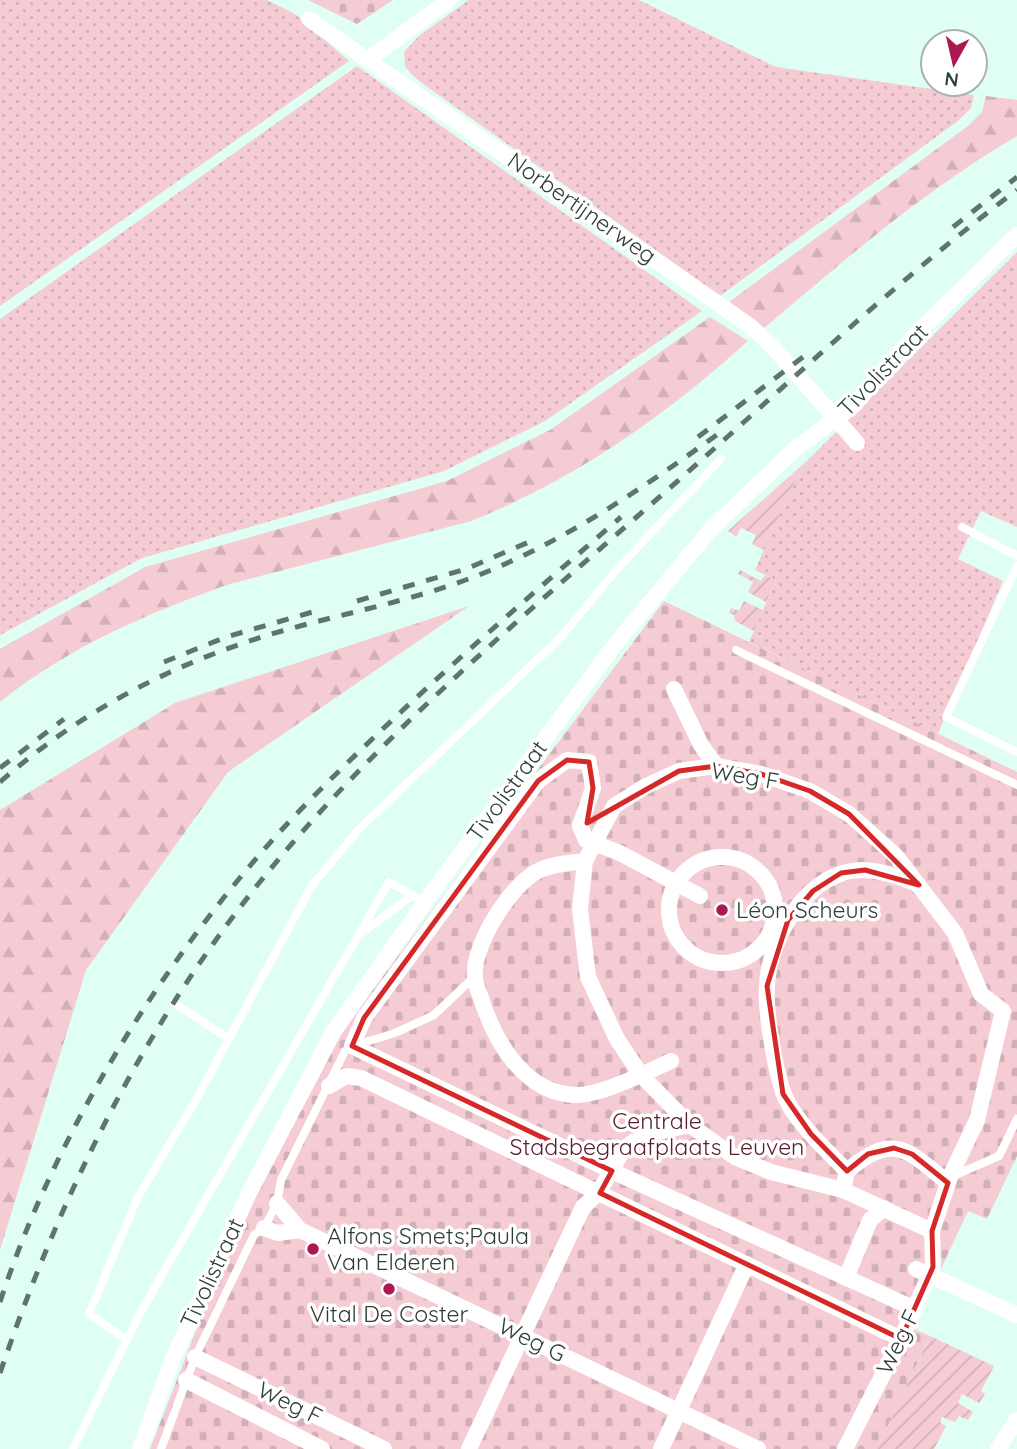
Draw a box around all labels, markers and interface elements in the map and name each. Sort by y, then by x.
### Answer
north arrow [919,28,989,98]
text: N [943,67,960,93]
street label: Norbertijnerweg [502,146,662,270]
street label: Tivolistraat [831,317,934,422]
street label: Tivolistraat [460,734,553,847]
street label: Weg F [709,755,781,796]
place label: Léon Scheurs [736,895,878,924]
marker: Léon Scheurs [714,902,730,918]
park label: Centrale Stadsbegraafplaats Leuven [510,1106,804,1161]
street label: Tivolistraat [173,1213,250,1332]
place label: Alfons Smets;Paula Van Elderen [327,1221,529,1276]
marker: Alfons Smets;Paula Van Elderen [305,1241,321,1257]
marker: Vital De Coster [381,1281,397,1297]
place label: Vital De Coster [310,1299,469,1328]
street label: Weg F [870,1305,926,1379]
street label: Weg G [494,1311,571,1368]
street label: Weg F [253,1375,327,1431]

